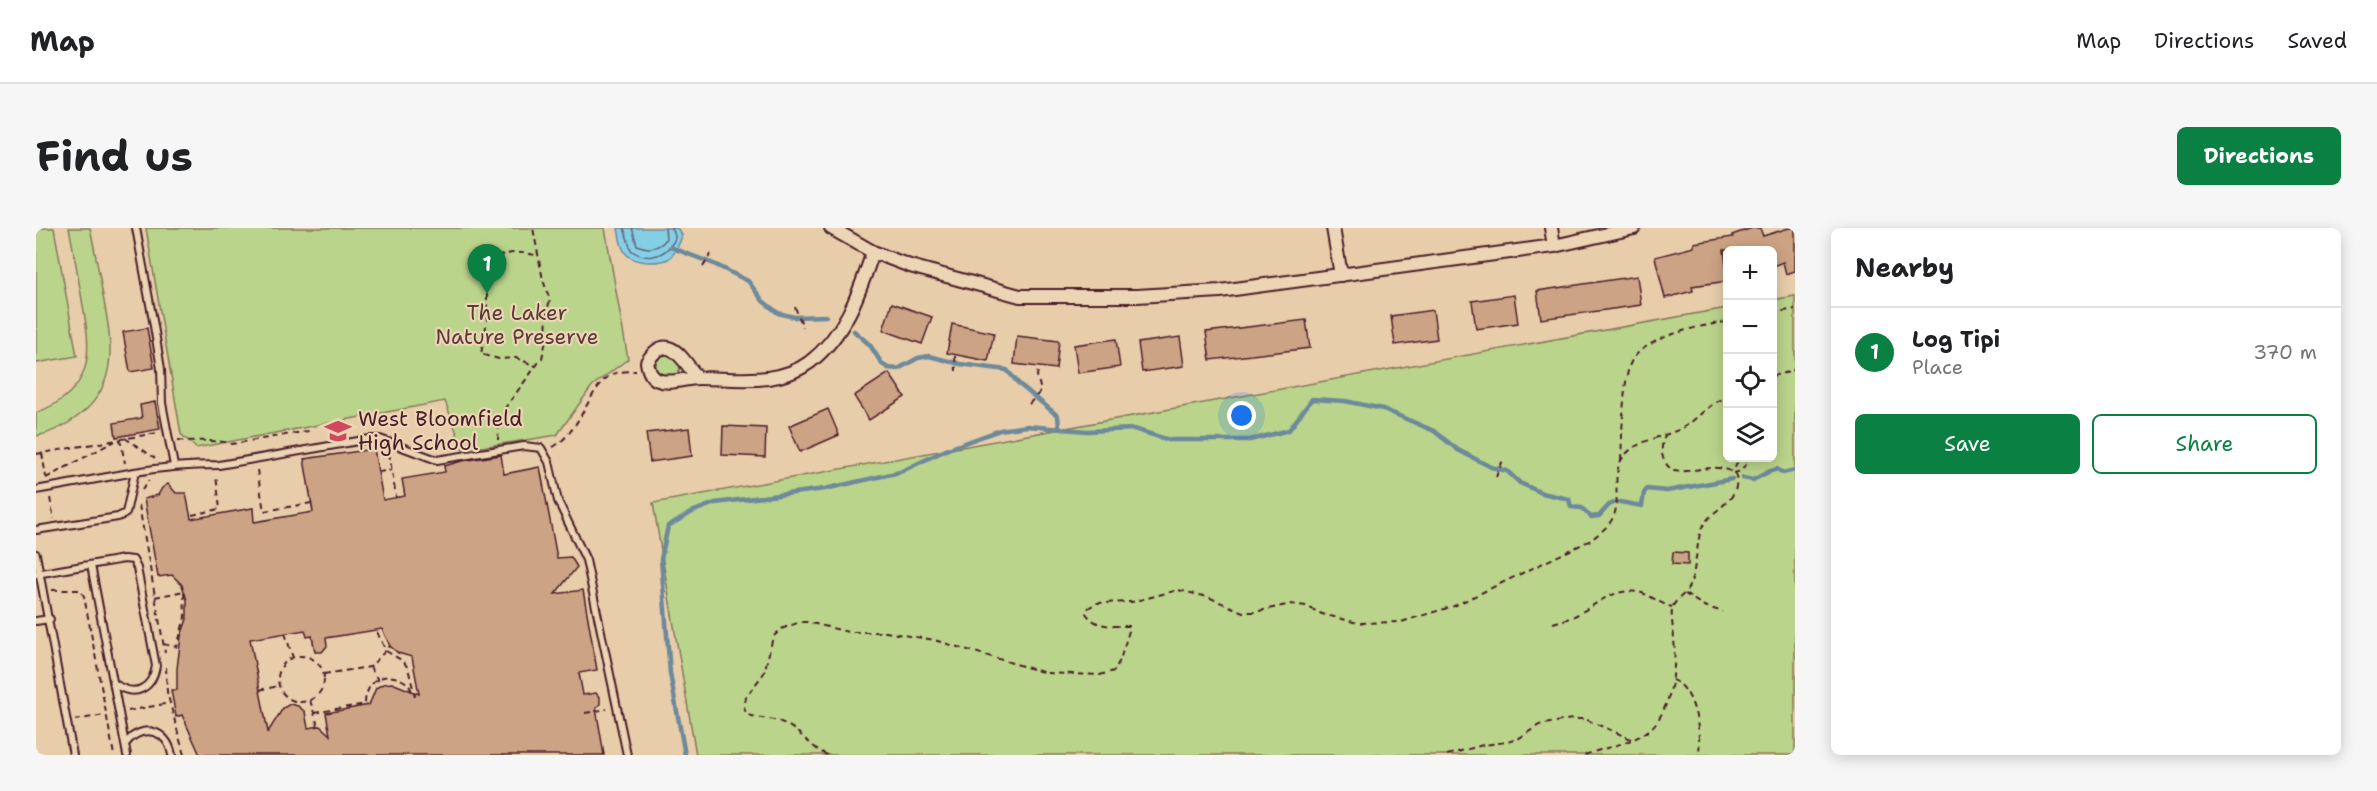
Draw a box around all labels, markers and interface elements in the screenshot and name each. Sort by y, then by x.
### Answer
text: Map [30,22,95,60]
text: Map [2076,27,2121,55]
text: Directions [2154,27,2254,55]
text: Saved [2287,27,2347,55]
button: Directions [2177,127,2341,185]
text: Find us [36,128,193,184]
pin: 1 [468,244,506,294]
map controls [1723,246,1777,462]
button: + [1723,246,1777,300]
text: Nearby [1855,250,1954,285]
park label: The Laker Nature Preserve [435,299,599,351]
button: − [1723,300,1777,354]
text: Log Tipi [1912,325,2000,354]
text: 1 [1870,339,1879,365]
text: 370 m [2253,339,2317,365]
button: locate [1723,354,1777,408]
text: Place [1912,354,1963,380]
your location [1227,401,1256,430]
place label: West Bloomfield High School [358,405,522,457]
button: layers [1723,408,1777,462]
button: Save [1855,414,2080,474]
button: Share [2092,414,2317,474]
school or university icon: West Bloomfield High School [323,416,353,446]

